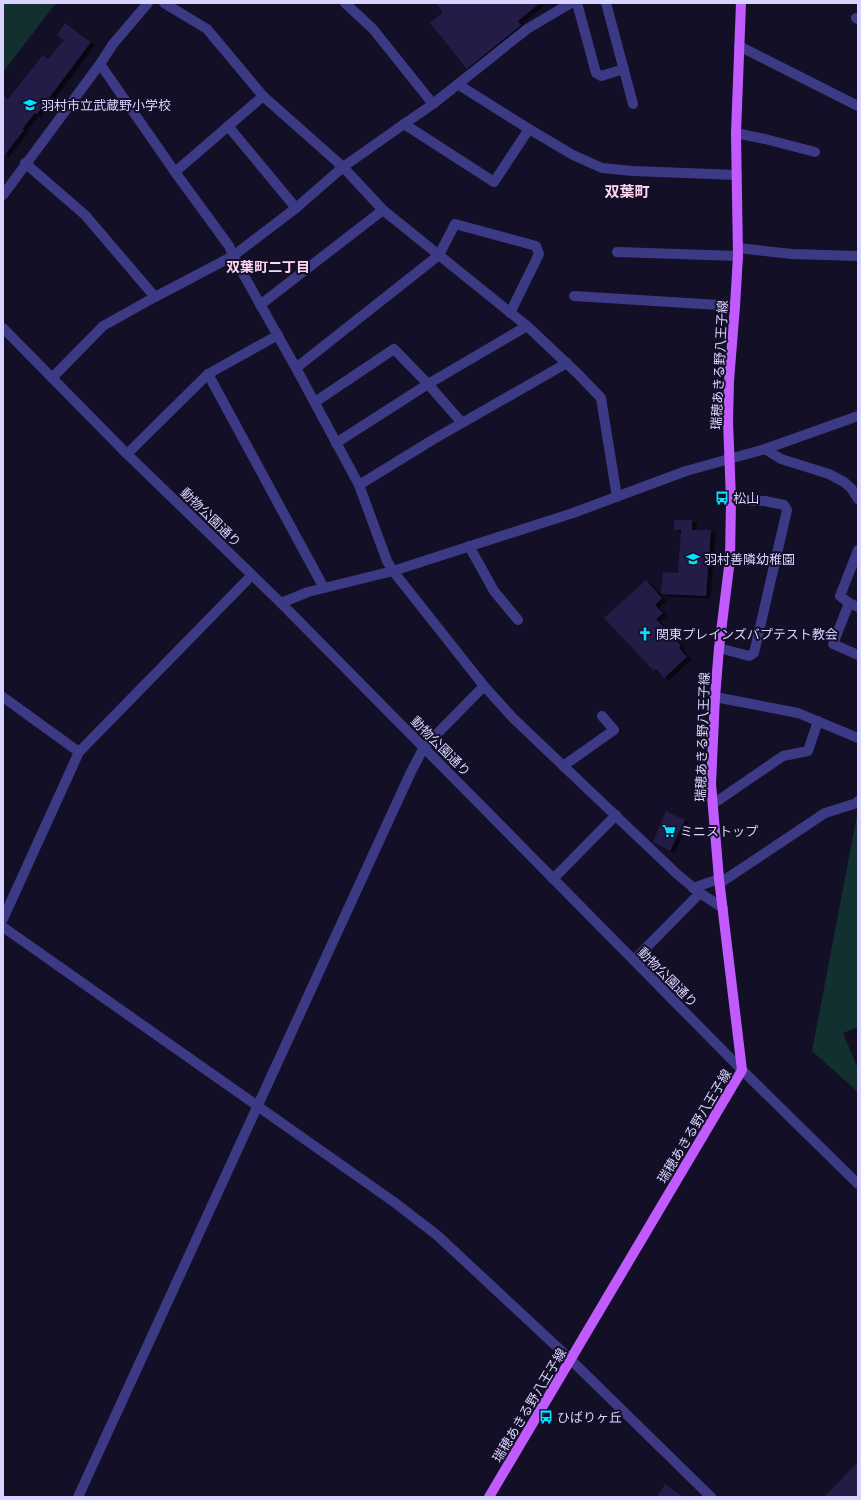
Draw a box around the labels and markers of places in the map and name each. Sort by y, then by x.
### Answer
place label: 羽村市立武蔵野小学校 [41,96,171,114]
school or university icon: 羽村市立武蔵野小学校 [22,97,38,113]
place label: 松山 [733,489,759,507]
bus stop icon: 松山 [714,490,730,506]
place label: 羽村善隣幼稚園 [704,550,795,568]
school or university icon: 羽村善隣幼稚園 [685,551,701,567]
place label: 関東プレインズバプテスト教会 [656,625,838,643]
church icon: 関東プレインズバプテスト教会 [637,626,653,642]
place label: ミニストップ [680,822,758,840]
supermarket icon: ミニストップ [661,823,677,839]
place label: ひばりヶ丘 [557,1408,622,1426]
bus stop icon: ひばりヶ丘 [538,1409,554,1425]

